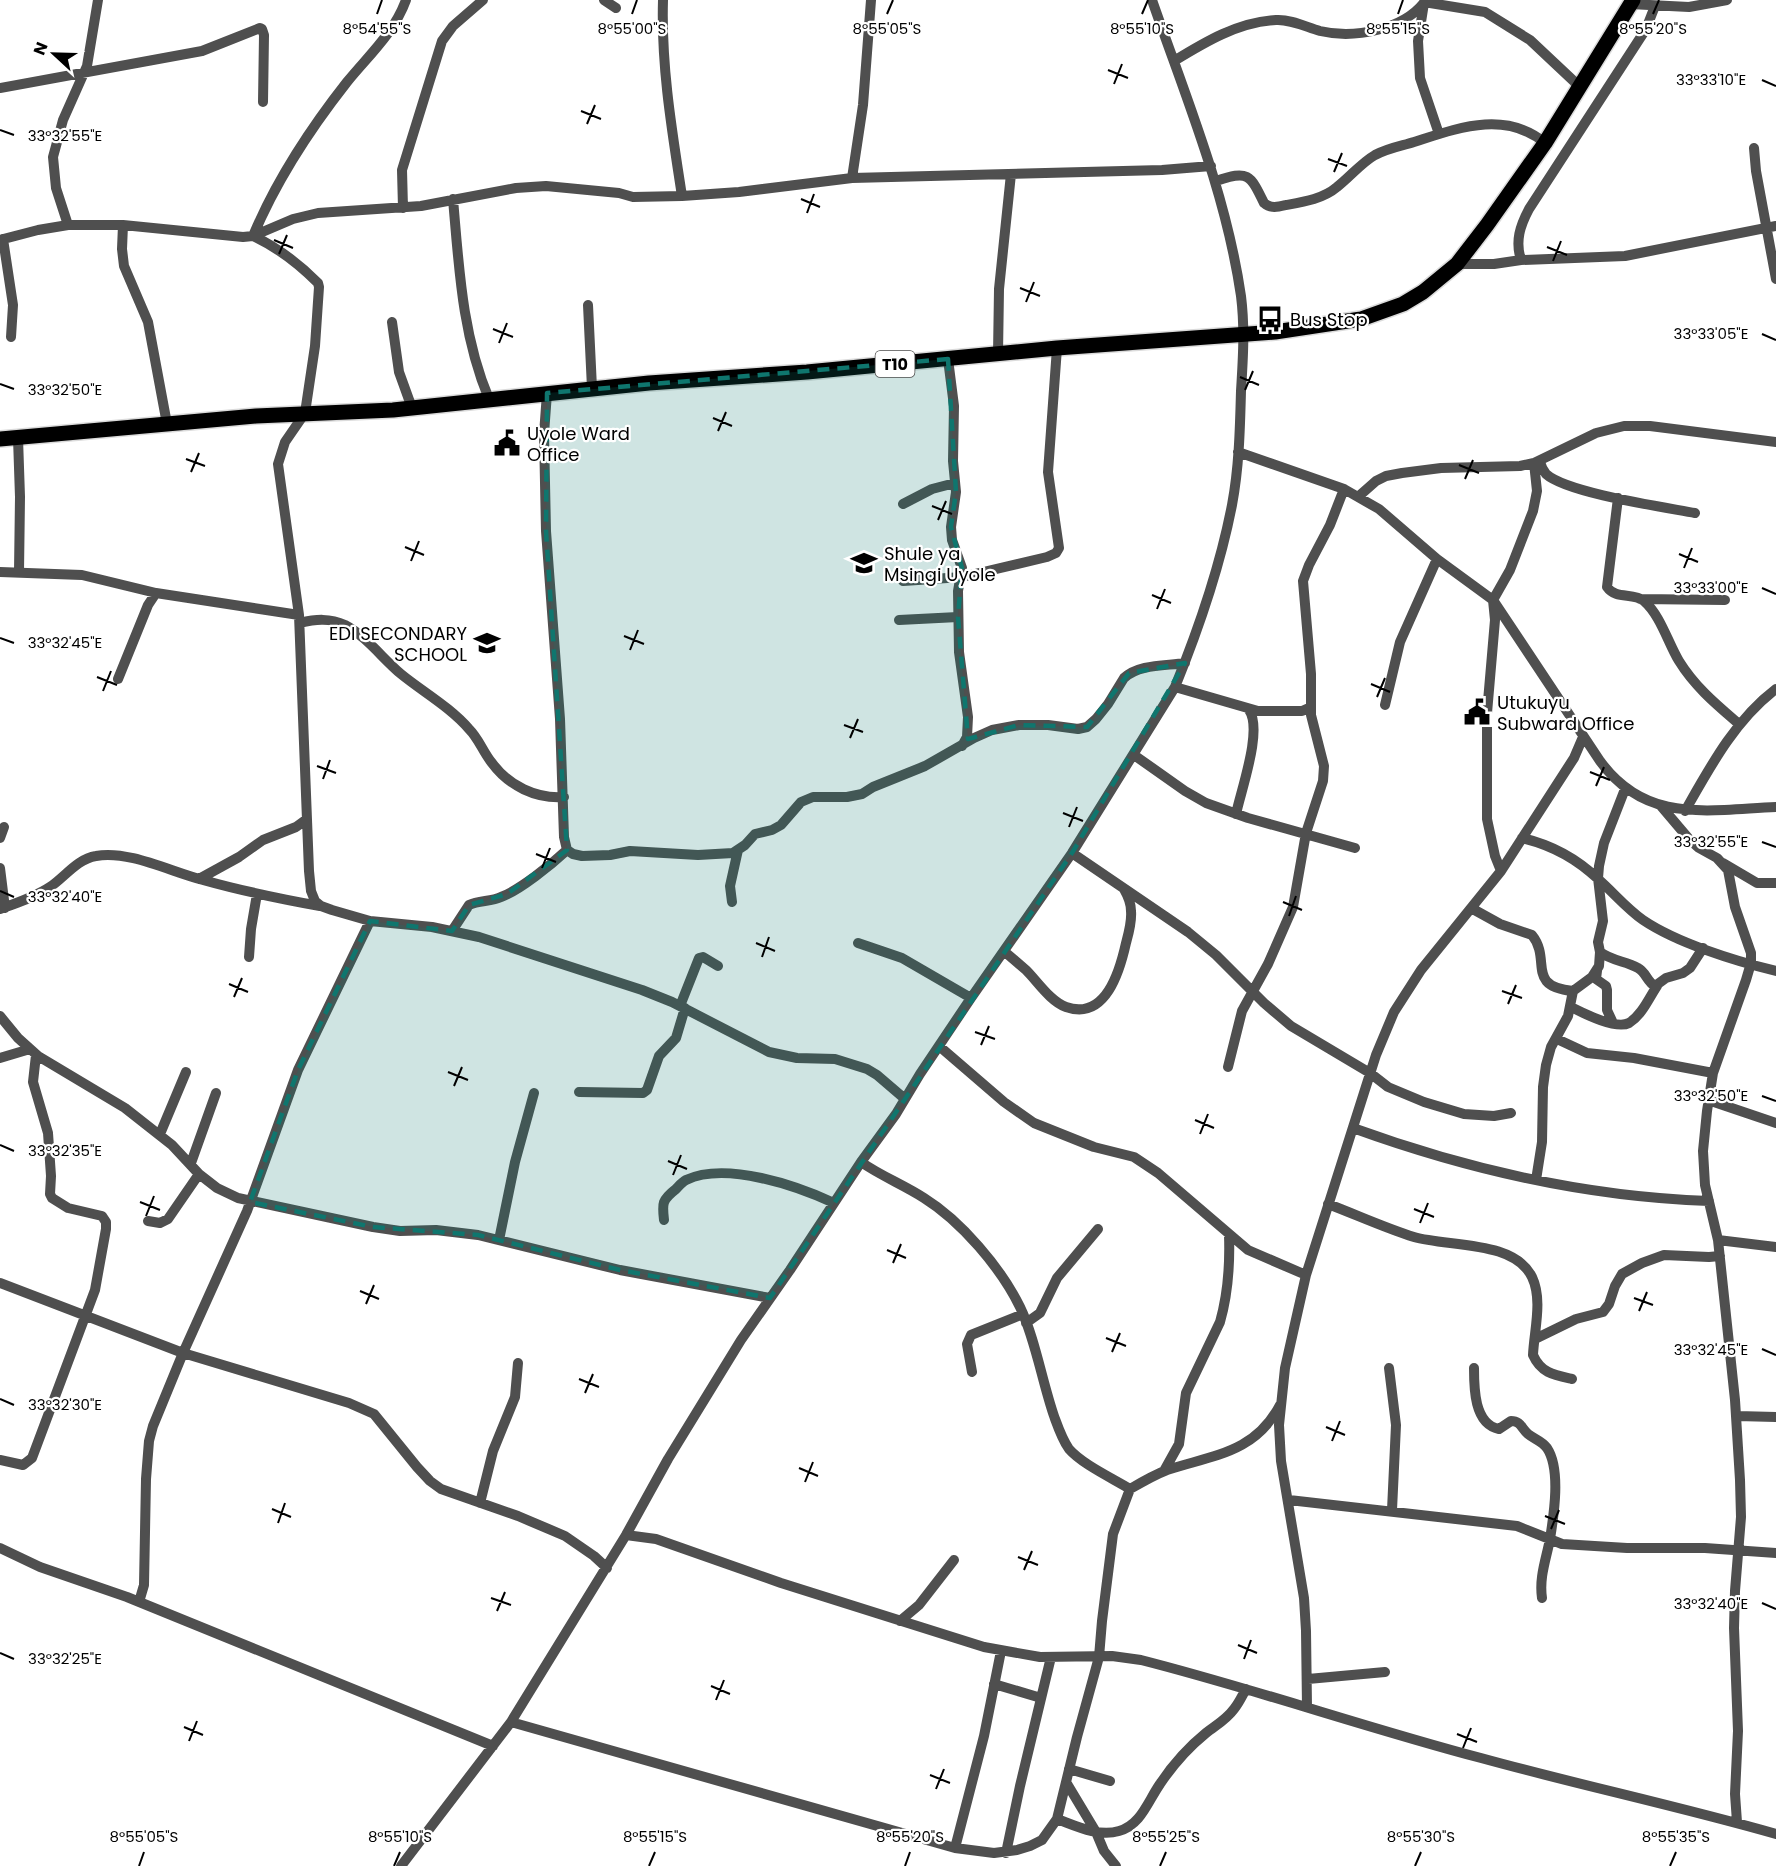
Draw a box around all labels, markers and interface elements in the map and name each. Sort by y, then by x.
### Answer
text: 8°54'55"S [343,18,411,39]
text: 8°55'00"S [598,18,666,39]
text: 8°55'05"S [853,18,921,39]
text: 8°55'10"S [1110,18,1174,39]
text: 8°55'15"S [1366,18,1430,39]
text: 8°55'20"S [1619,18,1687,39]
north arrow [24,24,84,84]
text: N [28,39,53,58]
text: 33°33'10"E [1676,69,1746,90]
text: 33°32'55"E [28,125,102,146]
bus stop icon: Bus Stop [1255,304,1285,334]
place label: Bus Stop [1290,307,1368,332]
text: 33°33'05"E [1674,323,1748,344]
road number: T10 [876,351,914,377]
text: 33°32'50"E [28,379,102,400]
place label: Uyole Ward Office [527,421,630,467]
public building icon: Uyole Ward Office [492,428,522,458]
place label: Shule ya Msingi Uyole [884,541,996,587]
school or university icon: Shule ya Msingi Uyole [849,548,879,578]
text: 33°33'00"E [1674,577,1748,598]
place label: EDI SECONDARY SCHOOL [329,621,467,667]
school or university icon: EDI SECONDARY SCHOOL [472,628,502,658]
text: 33°32'45"E [28,632,102,653]
place label: Utukuyu Subward Office [1497,690,1634,736]
public building icon: Utukuyu Subward Office [1462,697,1492,727]
text: 33°32'55"E [1674,831,1748,852]
text: 33°32'40"E [28,886,102,907]
text: 33°32'50"E [1674,1085,1748,1106]
text: 33°32'35"E [28,1140,102,1161]
text: 33°32'45"E [1674,1339,1748,1360]
text: 33°32'30"E [28,1394,102,1415]
text: 33°32'40"E [1674,1593,1748,1614]
text: 33°32'25"E [28,1648,102,1669]
text: 8°55'05"S [110,1826,178,1847]
text: 8°55'10"S [368,1826,432,1847]
text: 8°55'15"S [623,1826,687,1847]
text: 8°55'20"S [876,1826,944,1847]
text: 8°55'25"S [1132,1826,1200,1847]
text: 8°55'30"S [1387,1826,1455,1847]
text: 8°55'35"S [1642,1826,1710,1847]

